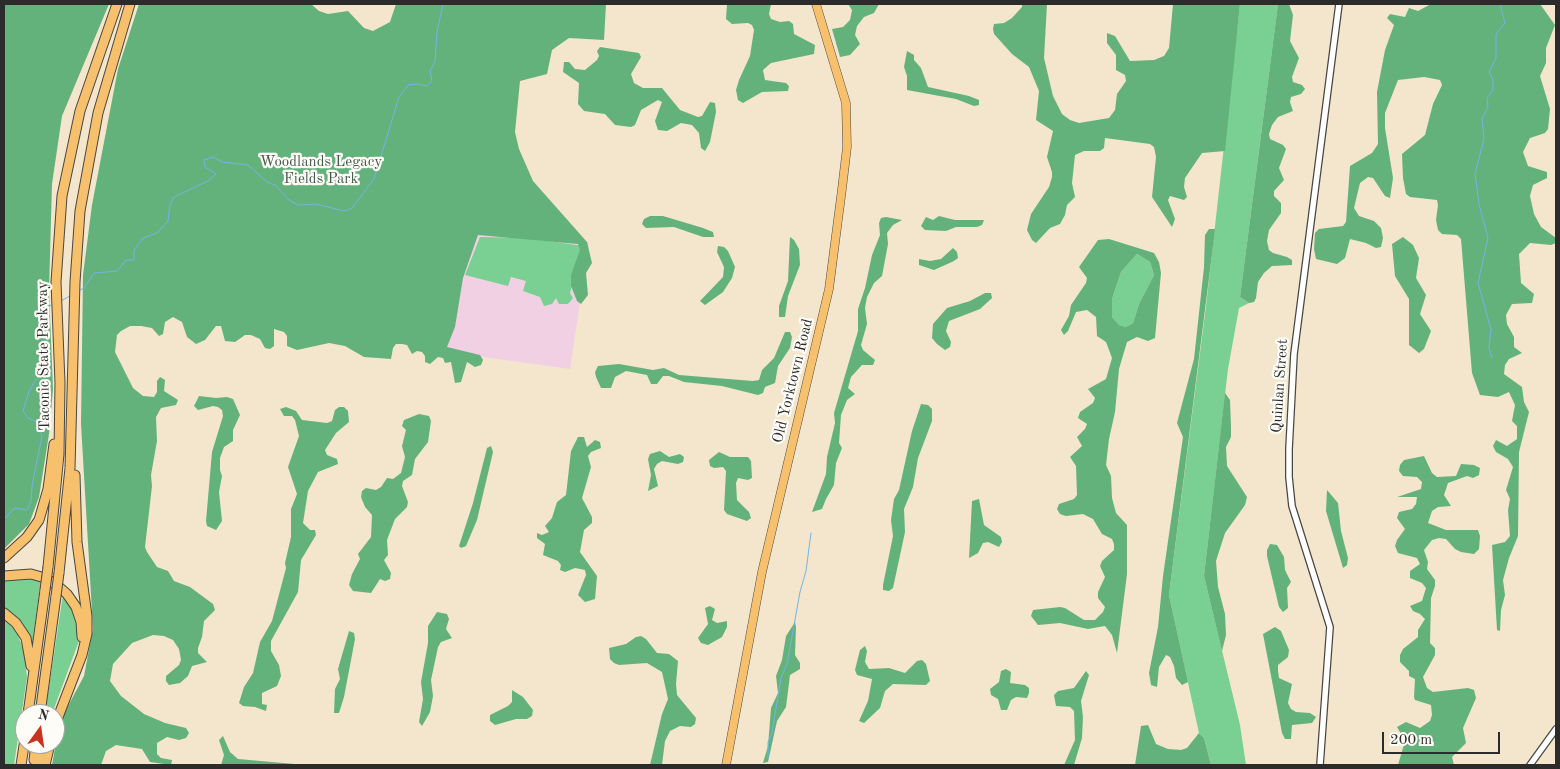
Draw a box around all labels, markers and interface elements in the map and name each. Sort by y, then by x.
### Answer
park label: Woodlands Legacy Fields Park [260,153,382,188]
street label: Taconic State Parkway [34,281,54,431]
street label: Old Yorktown Road [769,317,817,445]
street label: Quinlan Street [1268,338,1292,434]
north arrow [15,704,65,754]
text: N [36,707,50,724]
scale bar [1385,722,1502,754]
text: 200 m [1390,733,1432,748]

